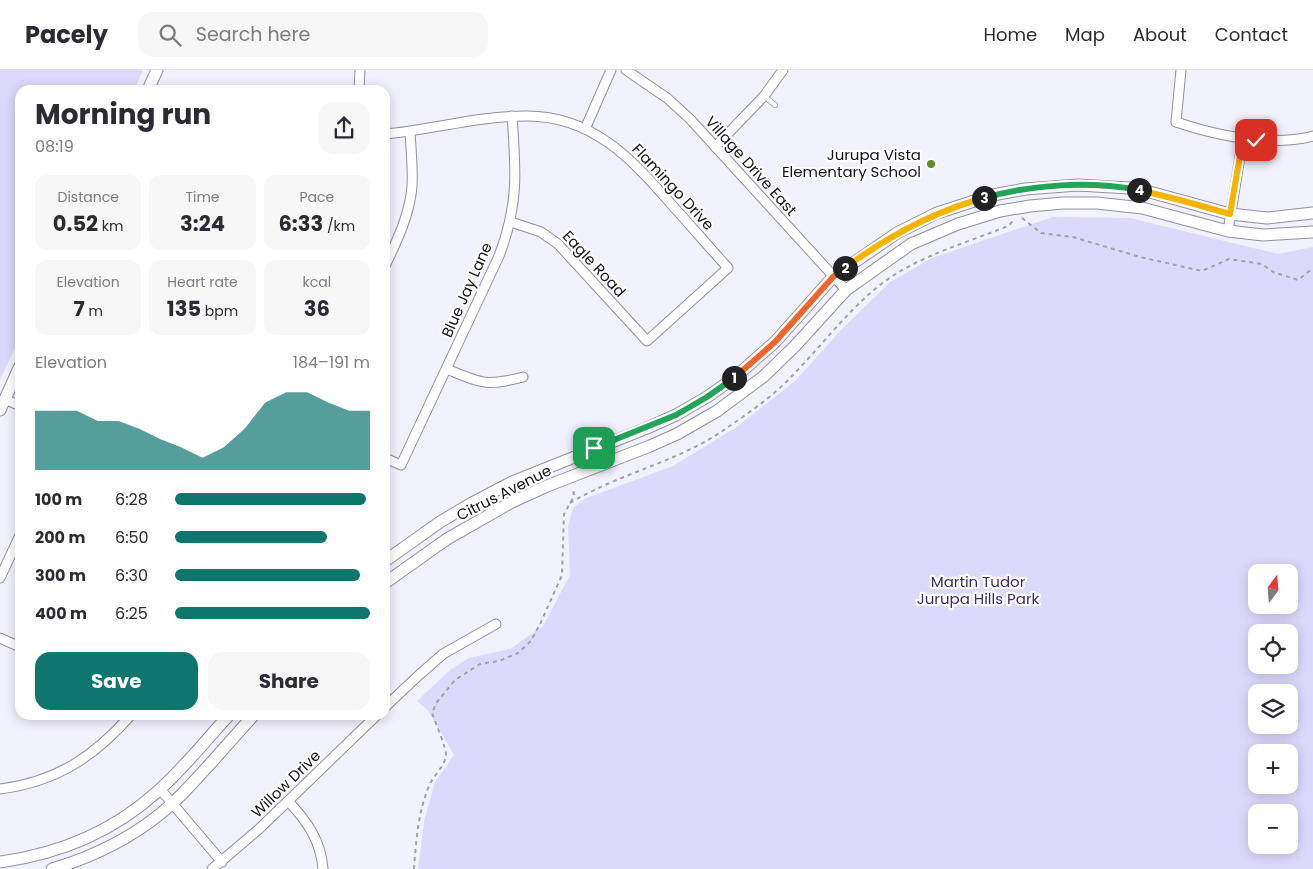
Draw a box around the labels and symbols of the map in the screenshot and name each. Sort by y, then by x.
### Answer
street label: Village Drive East [701,111,802,220]
pin [1235,119,1277,161]
street label: Flamingo Drive [628,139,719,235]
place label: Jurupa Vista Elementary School [782,144,921,182]
marker: Jurupa Vista Elementary School [925,158,937,170]
pin: 4 [1126,178,1152,202]
pin: 3 [972,186,996,210]
street label: Eagle Road [558,226,631,302]
street label: Blue Jay Lane [436,239,497,341]
pin: 2 [832,256,858,280]
pin: 1 [722,366,746,390]
pin [573,427,615,469]
street label: Citrus Avenue [453,460,555,526]
north arrow [1248,564,1298,614]
park label: Martin Tudor Jurupa Hills Park [917,571,1040,609]
street label: Willow Drive [246,745,325,822]

